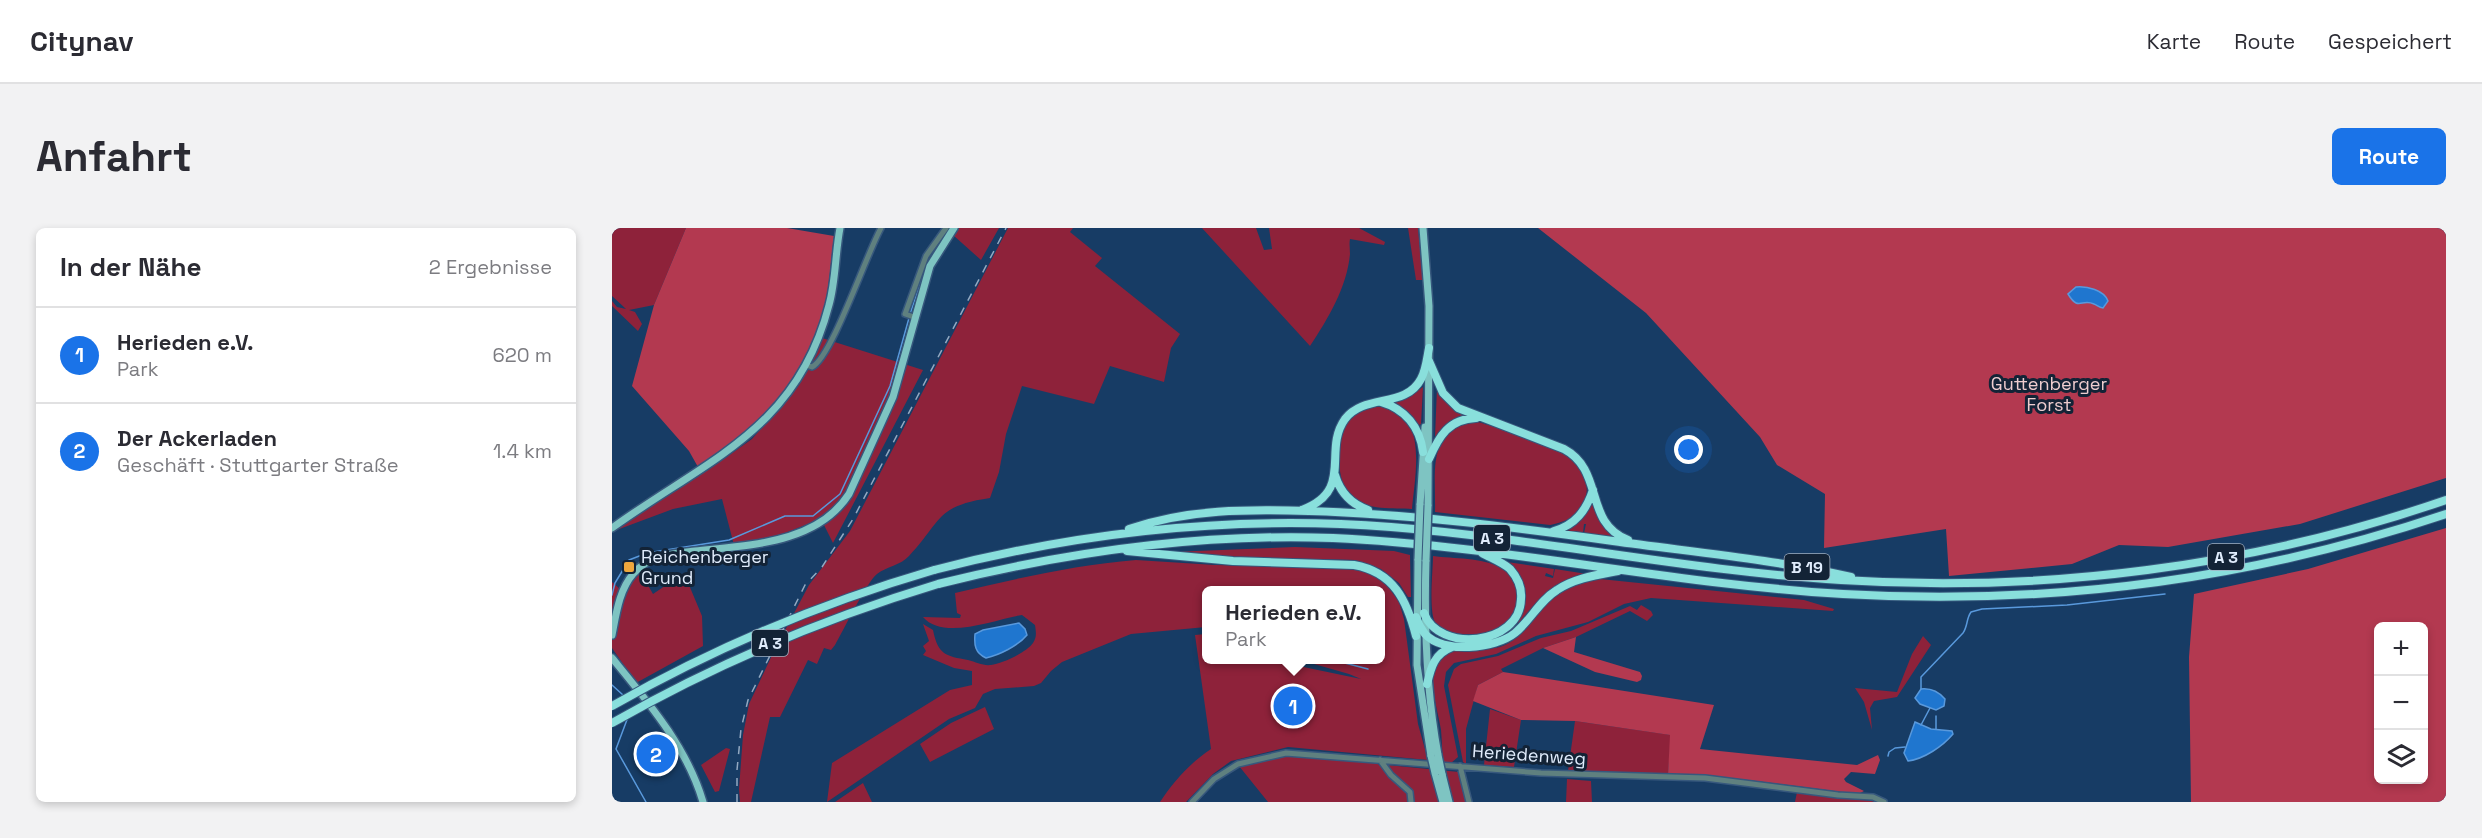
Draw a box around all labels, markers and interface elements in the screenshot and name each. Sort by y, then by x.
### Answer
text: Citynav [30,23,134,59]
text: Karte [2147,28,2201,55]
text: Route [2234,28,2295,55]
text: Gespeichert [2328,28,2452,55]
button: Route [2332,128,2446,185]
text: Anfahrt [36,130,192,183]
text: In der Nähe [60,250,201,284]
text: 2 Ergebnisse [429,254,552,280]
text: Herieden e.V. [117,328,254,356]
text: 1 [75,342,84,368]
text: 620 m [493,342,552,368]
text: Park [117,356,159,382]
park label: Guttenberger Forst [1991,372,2107,416]
text: Der Ackerladen [117,424,277,452]
your location [1674,435,1703,464]
text: 2 [74,438,85,464]
text: 1.4 km [493,438,552,464]
text: Geschäft · Stuttgarter Straße [117,452,399,478]
road number: A 3 [1474,525,1510,551]
road number: A 3 [2208,544,2244,570]
place label: Reichenberger Grund [641,545,769,589]
road number: B 19 [1784,554,1830,580]
marker: Reichenberger Grund [622,560,636,574]
popup [1202,586,1385,664]
text: Herieden e.V. [1225,598,1362,626]
map controls [2374,622,2428,784]
button: + [2374,622,2428,676]
text: Park [1225,626,1267,652]
road number: A 3 [752,630,788,656]
button: − [2374,676,2428,730]
pin: 1 [1274,684,1312,728]
button: layers [2374,730,2428,784]
pin: 2 [636,732,675,776]
street label: Heriedenweg [1471,739,1587,770]

